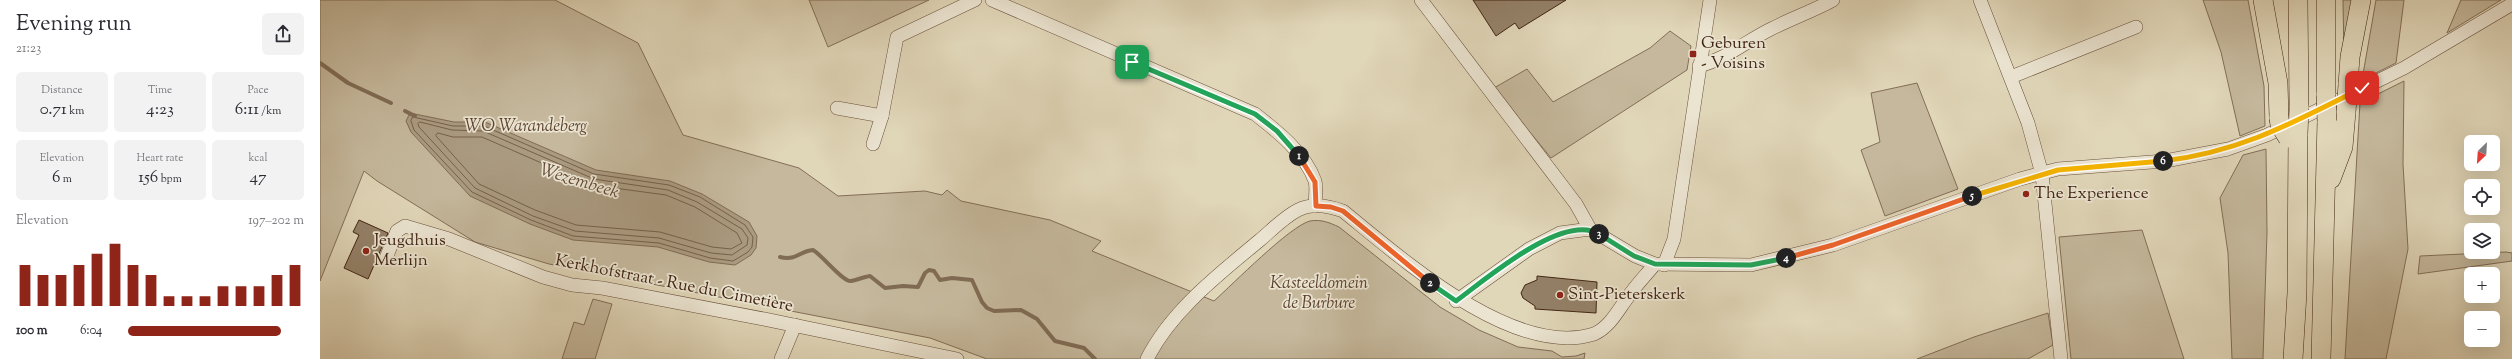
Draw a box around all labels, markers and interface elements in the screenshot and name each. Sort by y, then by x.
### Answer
text: Evening run [16,9,132,41]
button: share [262,13,304,55]
place label: Geburen - Voisins [1701,32,1766,76]
text: 21:23 [16,40,41,58]
pin [1115,45,1149,79]
marker: Geburen - Voisins [1688,49,1698,59]
icon: arrive [1121,51,1143,73]
pin [2345,71,2379,105]
icon: check [2351,77,2373,99]
text: Distance [41,82,83,98]
text: Time [148,82,172,98]
text: Pace [247,82,269,98]
text: 0.71 [40,98,67,122]
text: 4:23 [146,98,174,122]
text: 6:11 [235,98,259,122]
text: km [67,103,84,119]
text: /km [259,103,281,119]
park label: WO Warandeberg [465,115,588,139]
north arrow [2464,135,2500,171]
map controls [2464,135,2500,347]
pin: 1 [1289,146,1309,166]
text: 1 [1297,148,1301,164]
text: Elevation [40,150,84,166]
text: Heart rate [137,150,183,166]
text: kcal [249,150,267,166]
pin: 6 [2153,151,2173,171]
text: 6 [2160,153,2166,169]
water label: Wezembeek [536,158,622,206]
text: 6 [52,166,61,190]
text: 156 [138,166,158,190]
text: 47 [249,166,267,190]
text: m [61,171,72,187]
text: bpm [158,171,182,187]
button: locate [2464,179,2500,215]
place label: The Experience [2034,182,2149,206]
pin: 5 [1962,186,1982,206]
text: 5 [1970,188,1974,204]
marker: The Experience [2021,189,2031,199]
text: Elevation [16,212,69,230]
text: 197–202 m [248,212,304,230]
button: layers [2464,223,2500,259]
pin: 3 [1589,224,1609,244]
text: 3 [1597,226,1601,242]
place label: Jeugdhuis Merlijn [373,229,446,273]
marker: Jeugdhuis Merlijn [361,246,371,256]
pin: 4 [1776,248,1796,268]
street label: Kerkhofstraat - Rue du Cimetière [553,249,795,319]
text: 4 [1783,250,1789,266]
button: + [2464,267,2500,303]
park label: Kasteeldomein de Burbure [1270,272,1368,316]
pin: 2 [1420,273,1440,293]
text: 2 [1427,275,1433,291]
place label: Sint-Pieterskerk [1568,283,1686,307]
marker: Sint-Pieterskerk [1555,290,1565,300]
button: − [2464,311,2500,347]
text: 100 m [16,322,48,340]
text: 6:04 [80,322,102,340]

